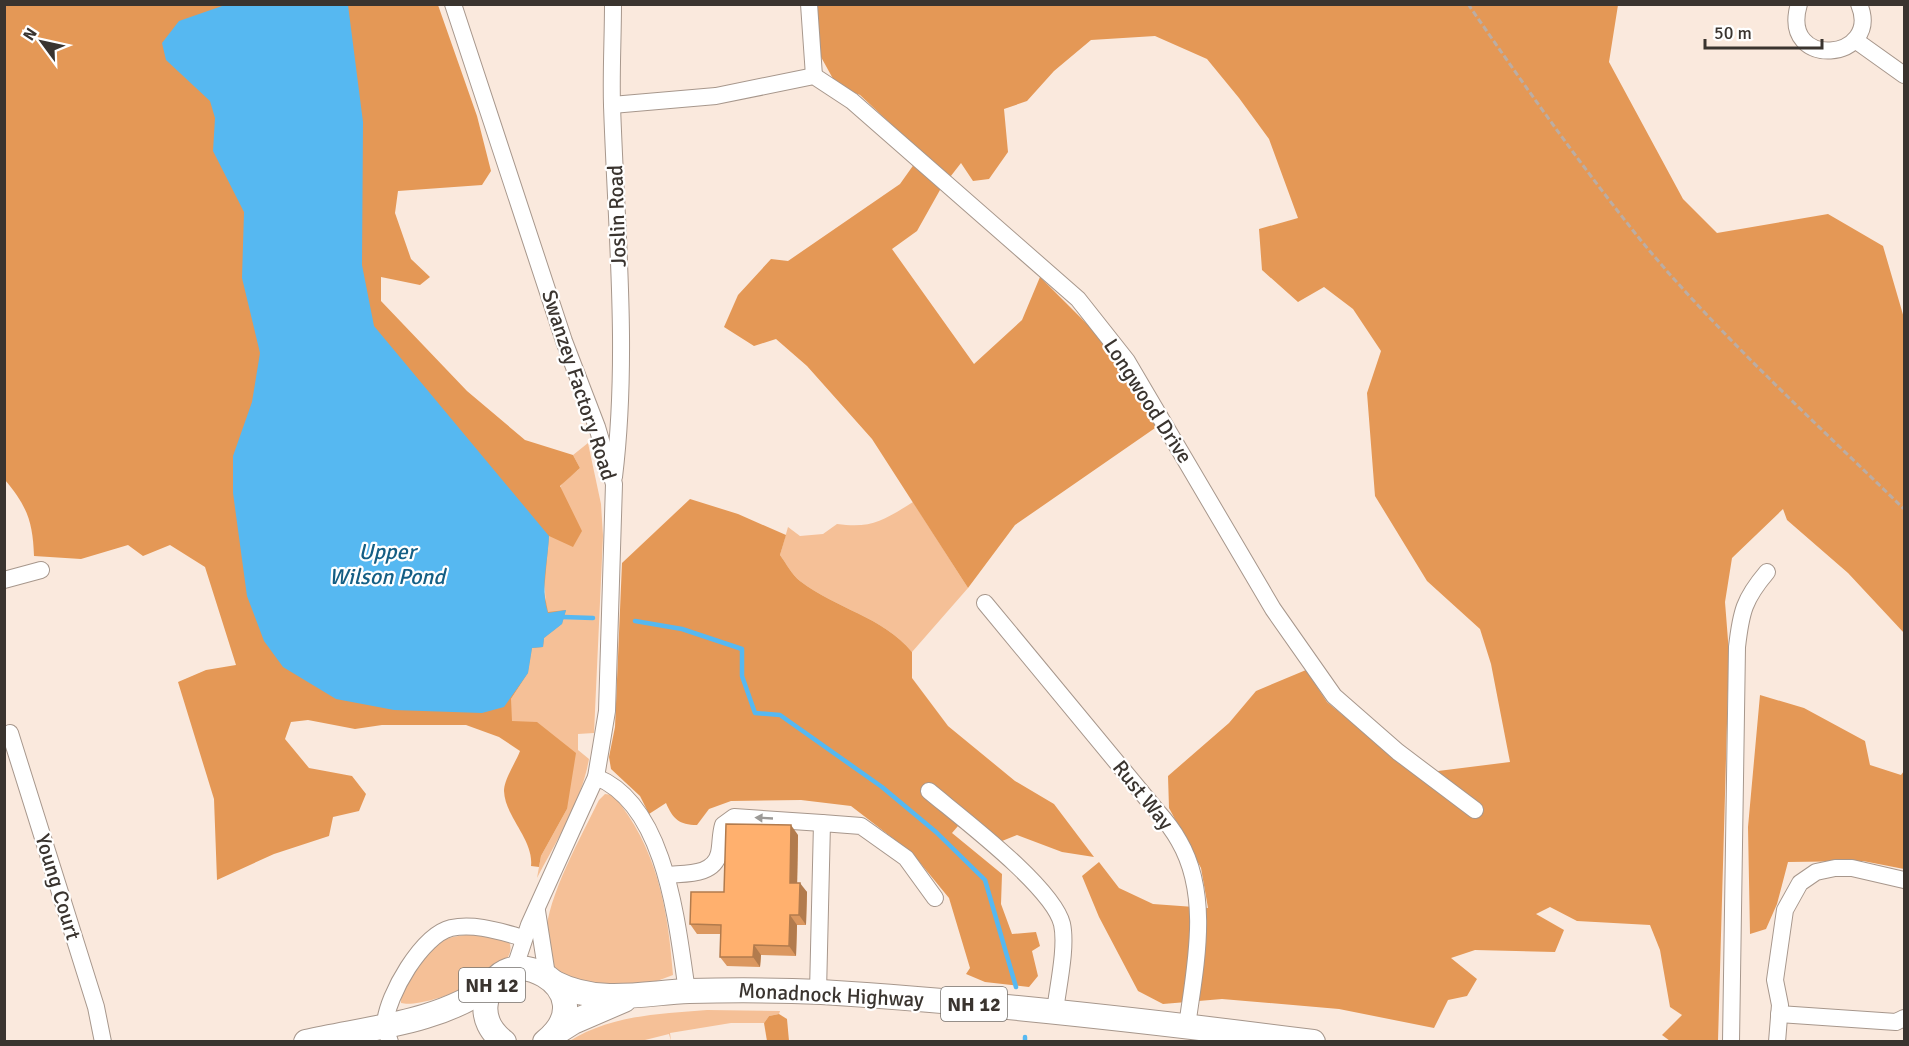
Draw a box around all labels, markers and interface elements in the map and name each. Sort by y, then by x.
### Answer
north arrow [12,12,72,72]
scale bar [1705,12,1822,50]
text: 50 m [1714,22,1752,44]
text: N [19,24,42,44]
street label: Joslin Road [602,164,632,268]
street label: Swanzey Factory Road [536,287,622,483]
street label: Longwood Drive [1098,334,1198,468]
water label: Upper Wilson Pond [329,538,447,590]
street label: Rust Way [1107,755,1179,835]
one-way arrow [755,814,774,823]
street label: Young Court [30,831,86,943]
road number: NH 12 [459,968,525,1002]
street label: Monadnock Highway [738,977,925,1013]
road number: NH 12 [941,987,1007,1021]

